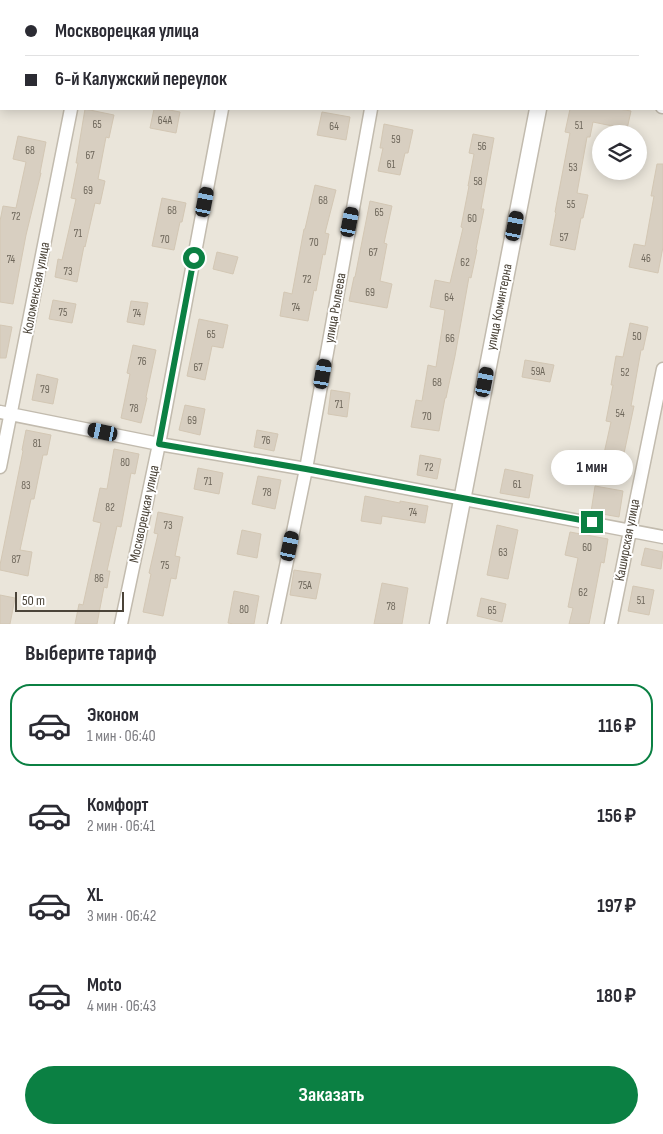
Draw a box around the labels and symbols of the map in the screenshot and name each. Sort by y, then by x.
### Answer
house number: 64А [158,114,172,127]
house number: 65 [92,118,102,131]
house number: 51 [575,119,583,132]
house number: 64 [329,120,339,133]
house number: 59 [391,133,401,146]
house number: 56 [477,140,487,153]
house number: 68 [25,144,35,157]
house number: 67 [85,149,95,162]
house number: 61 [387,158,395,171]
house number: 53 [568,161,578,174]
house number: 58 [473,175,483,188]
house number: 69 [83,184,93,197]
car [194,186,215,218]
house number: 68 [318,194,328,207]
house number: 55 [567,198,575,211]
house number: 68 [167,204,177,217]
car [339,206,360,238]
house number: 65 [374,206,384,219]
house number: 72 [12,210,21,223]
car [504,210,525,242]
house number: 60 [467,212,477,225]
house number: 71 [74,227,82,240]
house number: 57 [560,231,569,244]
house number: 70 [160,233,170,246]
house number: 70 [309,236,319,249]
street label: Коломенская улица [19,241,53,335]
house number: 67 [368,246,378,259]
route start [183,247,205,269]
house number: 46 [641,252,651,265]
house number: 74 [7,253,16,266]
house number: 62 [460,256,470,269]
street label: улица Коминтерна [482,262,516,352]
house number: 73 [63,265,73,278]
street label: улица Рылеева [320,271,350,345]
house number: 72 [303,273,312,286]
house number: 69 [365,286,375,299]
house number: 64 [444,291,454,304]
house number: 74 [292,301,301,314]
house number: 75 [59,306,67,319]
house number: 74 [133,307,142,320]
house number: 65 [206,328,216,341]
house number: 50 [632,330,642,343]
house number: 66 [445,332,455,345]
house number: 76 [137,355,147,368]
car [313,358,332,390]
house number: 67 [193,361,203,374]
house number: 59А [531,365,545,378]
car [474,366,495,398]
house number: 52 [621,366,630,379]
house number: 68 [432,376,442,389]
house number: 79 [40,383,50,396]
house number: 71 [335,398,343,411]
house number: 78 [129,402,139,415]
house number: 54 [615,407,625,420]
house number: 70 [422,410,432,423]
house number: 69 [187,414,197,427]
car [86,422,119,442]
house number: 76 [261,434,271,447]
house number: 81 [33,437,41,450]
callout: 1 мин [551,450,633,484]
house number: 80 [120,456,130,469]
house number: 72 [425,461,434,474]
street label: Москворецкая улица [125,464,163,564]
house number: 71 [204,475,212,488]
house number: 61 [513,478,521,491]
house number: 83 [21,479,31,492]
house number: 78 [262,486,272,499]
street label: Каширская улица [611,497,643,583]
house number: 82 [105,501,115,514]
house number: 74 [409,506,418,519]
route end [581,511,603,533]
house number: 73 [163,519,173,532]
car [279,530,300,562]
house number: 60 [582,541,592,554]
house number: 63 [498,546,508,559]
house number: 87 [11,553,21,566]
house number: 75 [161,559,169,572]
house number: 86 [94,572,104,585]
house number: 75А [298,579,312,592]
house number: 62 [578,586,588,599]
scale bar [15,589,124,612]
house number: 51 [637,594,645,607]
house number: 78 [386,600,396,613]
house number: 80 [239,603,249,616]
house number: 65 [487,604,497,617]

